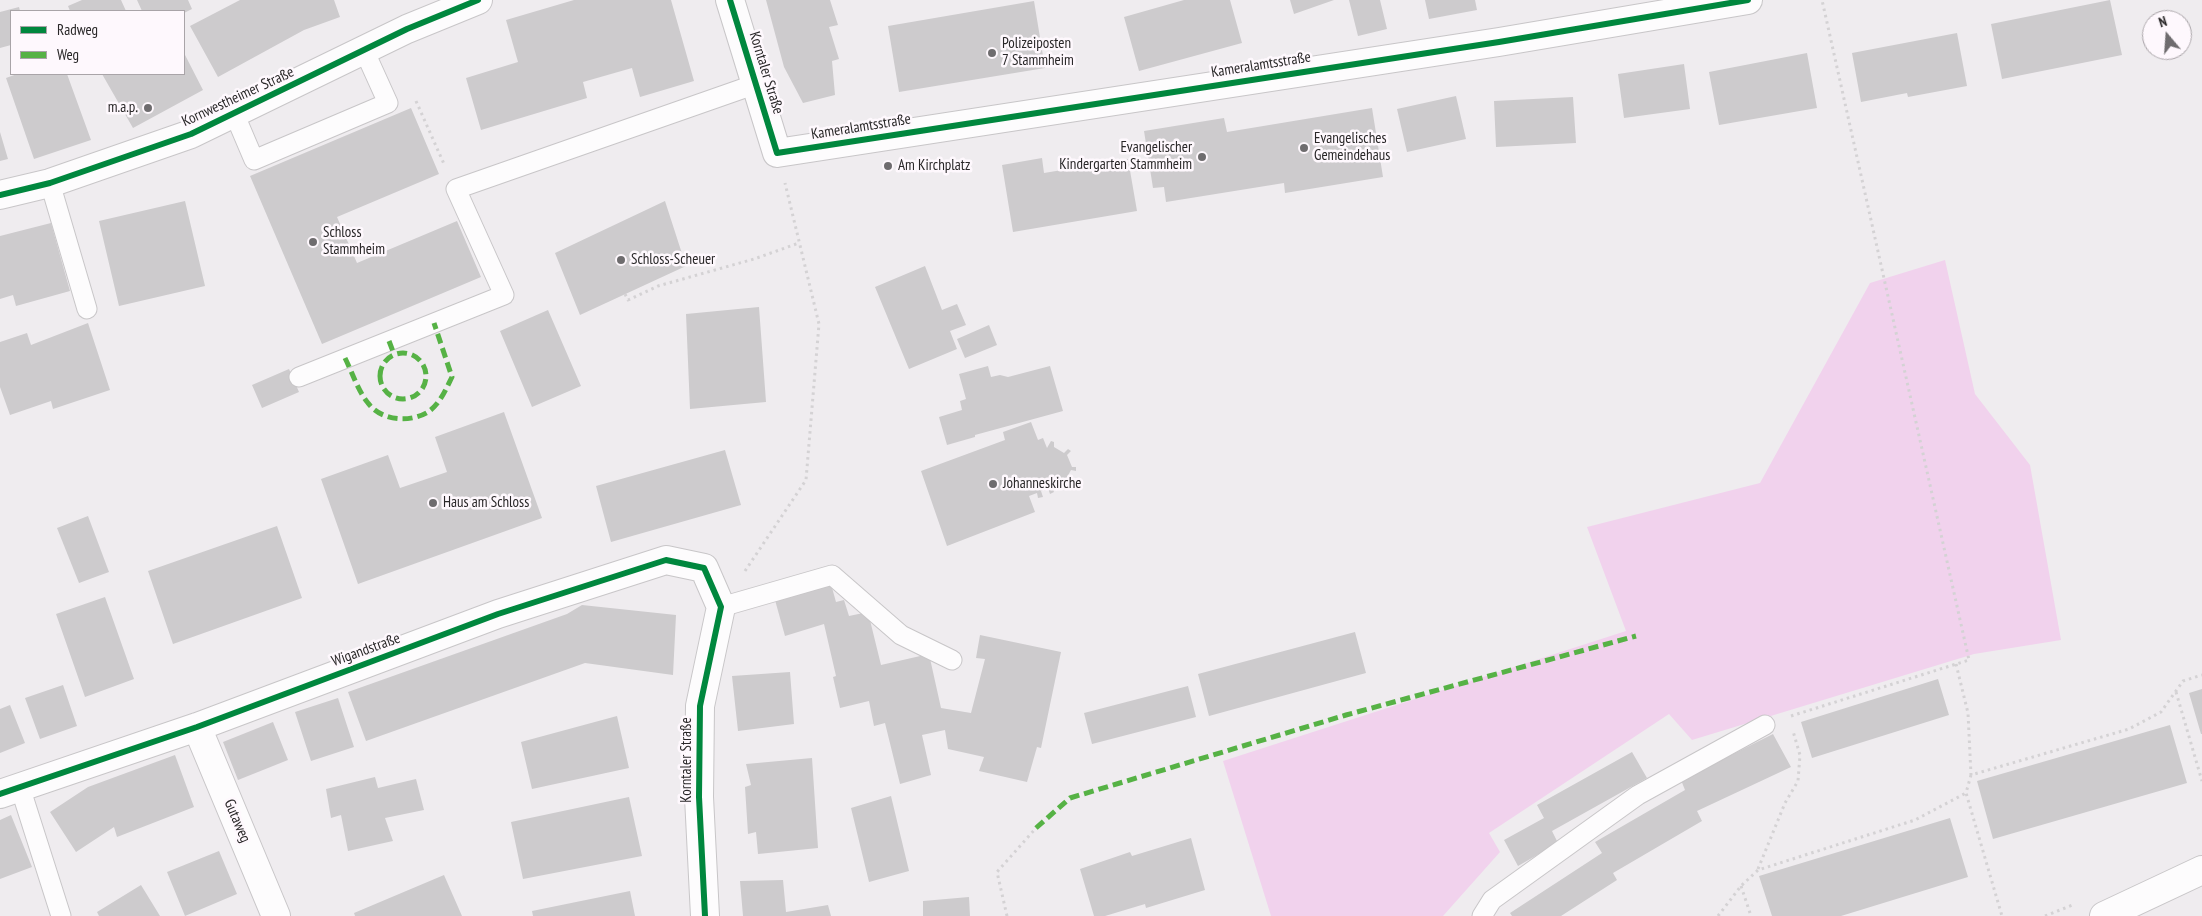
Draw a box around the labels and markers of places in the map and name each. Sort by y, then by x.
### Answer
place label: Polizeiposten 7 Stammheim [1002,35,1074,70]
marker: Polizeiposten 7 Stammheim [986,47,998,59]
place label: m.a.p. [108,99,138,117]
marker: m.a.p. [142,102,154,114]
place label: Evangelisches Gemeindehaus [1314,130,1390,165]
place label: Evangelischer Kindergarten Stammheim [1059,139,1192,174]
marker: Evangelisches Gemeindehaus [1298,142,1310,154]
marker: Evangelischer Kindergarten Stammheim [1196,151,1208,163]
place label: Am Kirchplatz [898,157,970,175]
marker: Am Kirchplatz [882,160,894,172]
place label: Schloss Stammheim [323,224,385,259]
marker: Schloss Stammheim [307,236,319,248]
place label: Schloss-Scheuer [631,251,715,269]
marker: Schloss-Scheuer [615,254,627,266]
place label: Johanneskirche [1003,475,1081,493]
marker: Johanneskirche [987,478,999,490]
place label: Haus am Schloss [443,494,529,512]
marker: Haus am Schloss [427,497,439,509]

